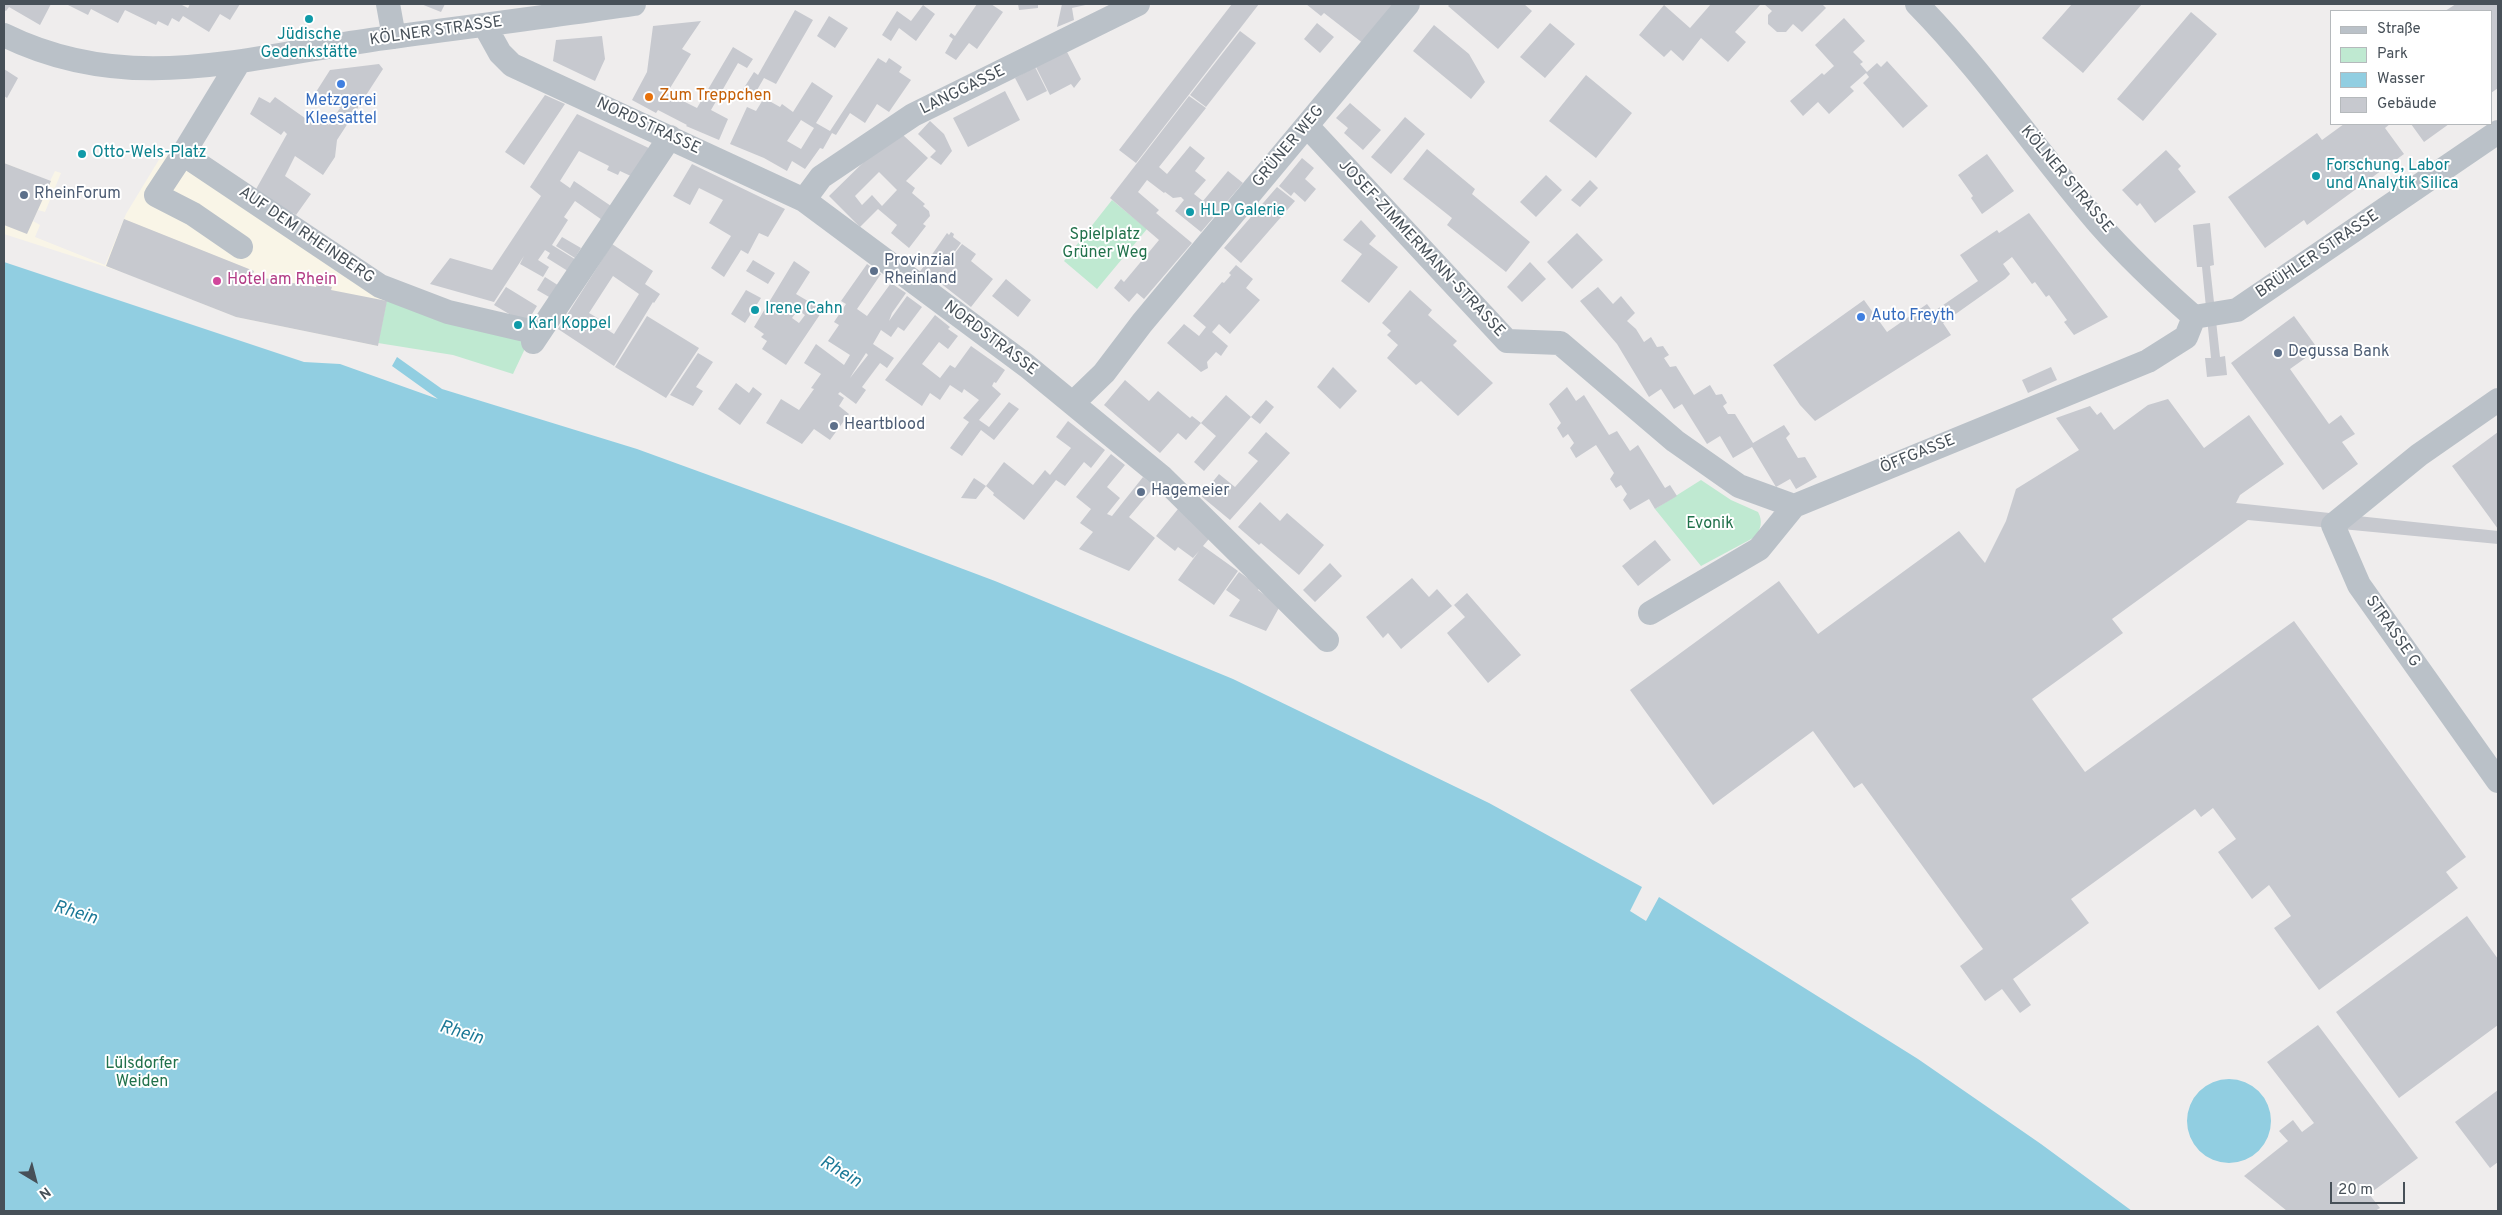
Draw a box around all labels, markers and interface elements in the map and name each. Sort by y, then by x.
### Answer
legend [2330,10,2492,125]
marker: Jüdische Gedenkstätte [303,13,315,25]
street label: KÖLNER STRASSE [368,13,504,51]
text: Straße [2377,20,2421,39]
place label: Jüdische Gedenkstätte [261,26,357,64]
text: Park [2377,45,2408,64]
street label: LANGGASSE [917,62,1009,120]
text: Wasser [2377,70,2425,89]
marker: Metzgerei Kleesattel [335,78,347,90]
place label: Zum Treppchen [659,87,772,107]
marker: Zum Treppchen [643,91,655,103]
place label: Metzgerei Kleesattel [305,92,377,130]
street label: NORDSTRASSE [593,95,703,159]
text: Gebäude [2377,95,2437,114]
street label: GRÜNER WEG [1249,102,1329,192]
street label: KÖLNER STRASSE [2016,123,2116,237]
place label: Otto-Wels-Platz [92,144,207,164]
marker: Otto-Wels-Platz [76,148,88,160]
street label: JOSEF-ZIMMERMANN-STRASSE [1334,156,1508,342]
place label: Forschung, Labor und Analytik Silica [2326,157,2459,195]
marker: Forschung, Labor und Analytik Silica [2310,170,2322,182]
street label: AUF DEM RHEINBERG [235,183,377,289]
place label: RheinForum [34,185,121,205]
marker: RheinForum [18,189,30,201]
place label: HLP Galerie [1200,202,1285,222]
marker: HLP Galerie [1184,206,1196,218]
street label: BRÜHLER STRASSE [2253,207,2383,303]
park label: Spielplatz Grüner Weg [1062,226,1148,264]
place label: Provinzial Rheinland [884,252,957,290]
marker: Provinzial Rheinland [868,265,880,277]
place label: Hotel am Rhein [227,271,337,291]
marker: Hotel am Rhein [211,275,223,287]
street label: NORDSTRASSE [939,297,1041,381]
place label: Irene Cahn [765,300,843,320]
marker: Irene Cahn [749,304,761,316]
place label: Auto Freyth [1871,307,1955,327]
marker: Auto Freyth [1855,311,1867,323]
place label: Karl Koppel [528,315,611,335]
marker: Karl Koppel [512,319,524,331]
place label: Degussa Bank [2288,343,2389,363]
marker: Degussa Bank [2272,347,2284,359]
place label: Heartblood [844,416,925,436]
marker: Heartblood [828,420,840,432]
street label: ÖFFGASSE [1878,431,1958,479]
place label: Hagemeier [1151,482,1230,502]
marker: Hagemeier [1135,486,1147,498]
park label: Evonik [1686,515,1734,535]
street label: STRASSE G [2360,593,2424,671]
water label: Rhein [50,897,100,931]
water label: Rhein [436,1017,486,1051]
park label: Lülsdorfer Weiden [105,1055,179,1093]
water label: Rhein [815,1152,865,1194]
north arrow [10,1155,60,1205]
scale bar [2332,1172,2407,1204]
text: 20 m [2338,1181,2373,1200]
text: N [35,1183,53,1202]

